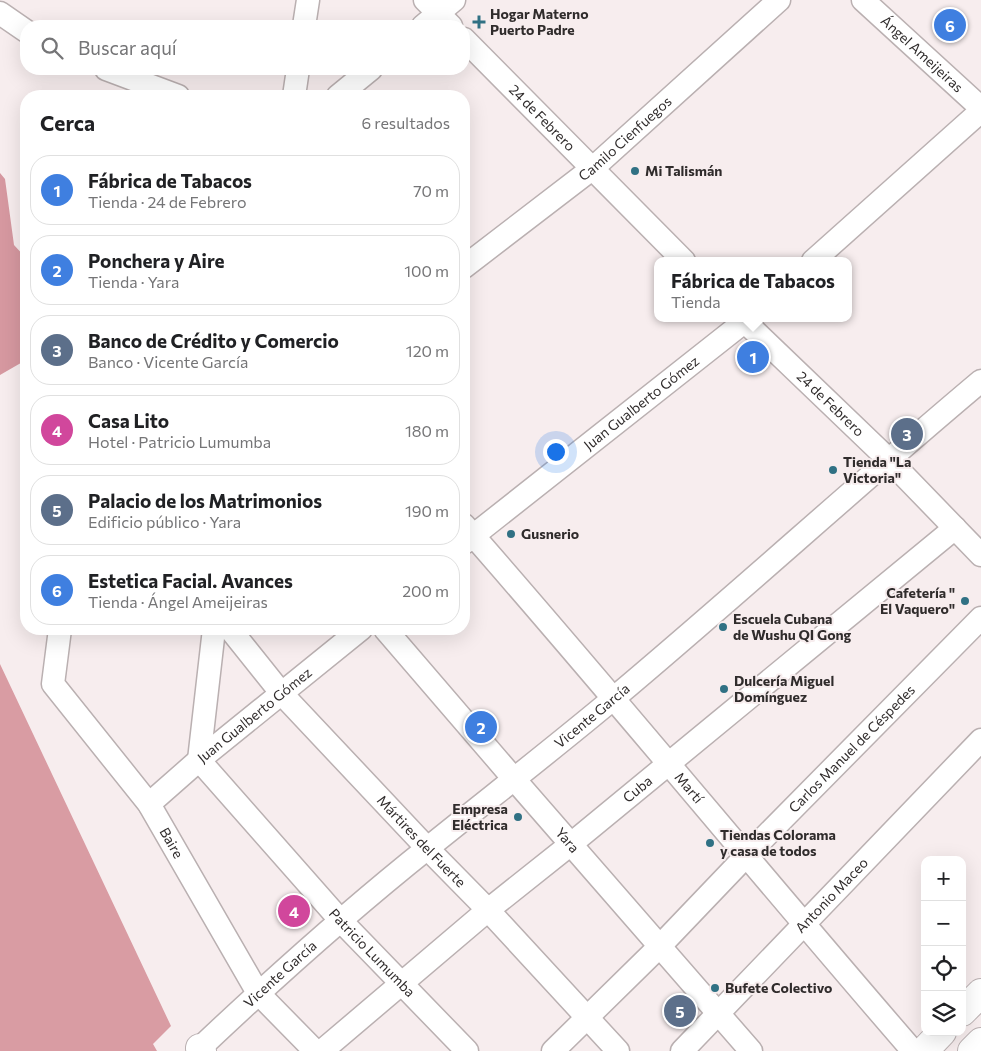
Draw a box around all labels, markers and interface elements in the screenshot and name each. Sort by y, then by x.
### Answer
place label: Hogar Materno Puerto Padre [490,5,589,38]
pin: 6 [934,6,966,44]
street label: Ángel Ameijeiras [878,12,967,96]
marker: Hogar Materno Puerto Padre [472,15,486,29]
search box [20,20,470,75]
icon: search [38,34,66,62]
text: Buscar aquí [78,36,177,59]
street label: 24 de Febrero [506,81,579,154]
street label: Camilo Cienfuegos [575,92,675,184]
text: Cerca [40,110,95,135]
text: 6 resultados [362,113,450,132]
place label: Mi Talismán [645,162,722,179]
marker: Mi Talismán [629,165,641,177]
text: Fábrica de Tabacos [88,169,252,192]
text: 1 [53,181,61,200]
text: 70 m [413,181,449,200]
text: Tienda · 24 de Febrero [88,192,246,211]
text: Ponchera y Aire [88,249,225,272]
popup [654,257,852,322]
text: 2 [52,261,62,280]
text: 100 m [404,261,449,280]
text: Fábrica de Tabacos [671,269,835,292]
text: Tienda · Yara [88,272,179,291]
text: Tienda [671,292,721,311]
text: Banco de Crédito y Comercio [88,329,339,352]
pin: 1 [737,338,769,376]
text: 3 [52,341,62,360]
text: 120 m [406,341,449,360]
text: Banco · Vicente García [88,352,248,371]
street label: Juan Gualberto Gómez [580,352,702,453]
street label: 24 de Febrero [794,367,868,440]
text: Casa Lito [88,409,169,432]
pin: 3 [891,415,923,453]
text: 4 [52,421,62,440]
text: 180 m [405,421,449,440]
text: Hotel · Patricio Lumumba [88,432,271,451]
your location [543,439,569,465]
place label: Tienda "La Victoria" [843,453,911,486]
marker: Tienda "La Victoria" [827,464,839,476]
text: Palacio de los Matrimonios [88,489,322,512]
text: 5 [52,501,62,520]
text: 190 m [405,501,449,520]
text: Edificio público · Yara [88,512,241,531]
place label: Gusnerio [521,525,579,542]
marker: Gusnerio [505,528,517,540]
text: Estetica Facial. Avances [88,569,293,592]
text: 6 [52,581,62,600]
text: 200 m [402,581,449,600]
place label: Cafetería " El Vaquero" [880,584,955,617]
text: Tienda · Ángel Ameijeiras [88,592,268,611]
marker: Cafetería " El Vaquero" [959,595,971,607]
place label: Escuela Cubana de Wushu QI Gong [733,610,852,643]
marker: Escuela Cubana de Wushu QI Gong [717,621,729,633]
street label: Juan Gualberto Gómez [194,663,315,766]
place label: Dulcería Miguel Domínguez [734,672,834,705]
street label: Vicente García [551,680,633,751]
street label: Carlos Manuel de Céspedes [785,681,918,816]
marker: Dulcería Miguel Domínguez [718,683,730,695]
pin: 2 [465,708,497,746]
street label: Martí [671,768,708,807]
street label: Cuba [619,772,655,806]
street label: Mártires del Fuerte [374,792,470,890]
place label: Empresa Eléctrica [452,800,508,833]
marker: Empresa Eléctrica [512,811,524,823]
street label: Baire [156,824,187,861]
street label: Yara [552,824,583,856]
place label: Tiendas Colorama y casa de todos [720,826,836,859]
marker: Tiendas Colorama y casa de todos [704,837,716,849]
street label: Antonio Maceo [791,854,871,936]
map controls [921,856,966,1036]
button: + [921,856,966,901]
pin: 4 [278,892,310,930]
button: − [921,901,966,946]
street label: Patricio Lumumba [326,905,419,1000]
street label: Vicente García [240,937,320,1011]
button: locate [921,946,966,991]
place label: Bufete Colectivo [725,979,832,996]
marker: Bufete Colectivo [709,982,721,994]
button: layers [921,991,966,1036]
pin: 5 [664,992,696,1030]

